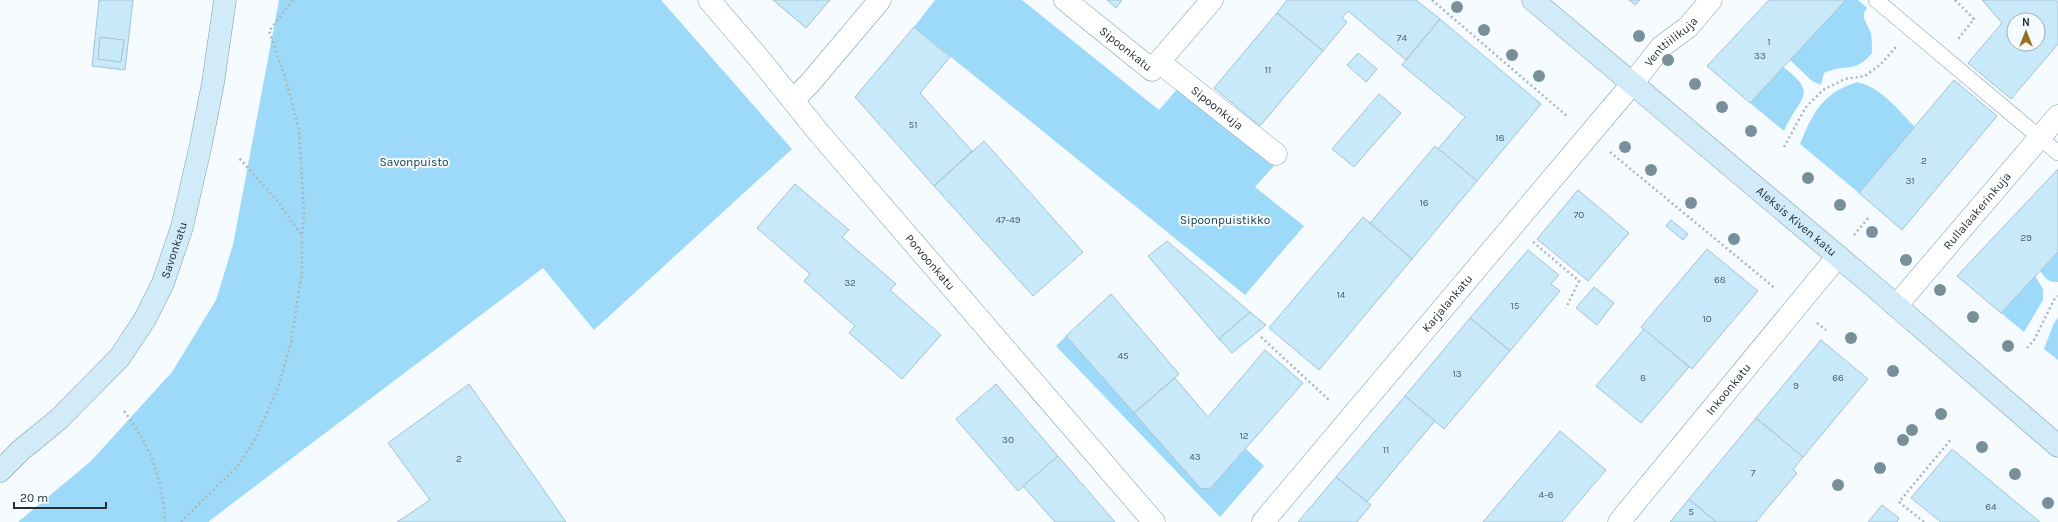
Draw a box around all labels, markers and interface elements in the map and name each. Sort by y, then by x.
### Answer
north arrow [2006,12,2046,52]
street label: Venttiilikuja [1641,14,1701,69]
text: N [2022,16,2030,29]
street label: Sipoonkatu [1097,24,1155,74]
house number: 74 [1397,32,1408,44]
house number: 1 [1767,36,1771,48]
house number: 33 [1754,50,1766,62]
house number: 11 [1265,64,1271,76]
street label: Sipoonkuja [1188,83,1246,133]
house number: 51 [909,119,917,131]
house number: 18 [1495,132,1505,144]
park label: Savonpuisto [380,155,448,169]
house number: 2 [1921,155,1927,167]
street label: Rullalaakerinkuja [1940,169,2014,252]
house number: 31 [1905,175,1915,187]
street label: Aleksis Kiven katu [1753,184,1839,259]
house number: 16 [1419,197,1429,209]
house number: 70 [1574,209,1584,221]
park label: Sipoonpuistikko [1180,213,1270,227]
house number: 47-49 [995,214,1021,226]
street label: Savonkatu [158,221,190,280]
street label: Porvoonkatu [902,231,958,293]
house number: 29 [2020,232,2032,244]
street label: Karjalankatu [1419,272,1476,335]
house number: 68 [1714,274,1726,286]
house number: 32 [844,277,856,289]
house number: 14 [1337,289,1346,301]
house number: 15 [1511,300,1520,312]
house number: 10 [1702,313,1712,325]
house number: 45 [1117,350,1129,362]
street label: Inkoonkatu [1703,360,1754,418]
house number: 13 [1452,368,1462,380]
house number: 8 [1640,372,1646,384]
house number: 66 [1832,372,1844,384]
house number: 9 [1793,380,1799,392]
house number: 12 [1239,430,1249,442]
house number: 30 [1002,434,1014,446]
house number: 11 [1383,444,1389,456]
house number: 43 [1189,451,1201,463]
house number: 2 [456,453,462,465]
house number: 7 [1751,467,1756,479]
scale bar [14,484,106,510]
house number: 4-6 [1539,489,1554,501]
text: 20 m [20,491,48,505]
house number: 64 [1985,501,1997,513]
house number: 5 [1688,506,1694,518]

